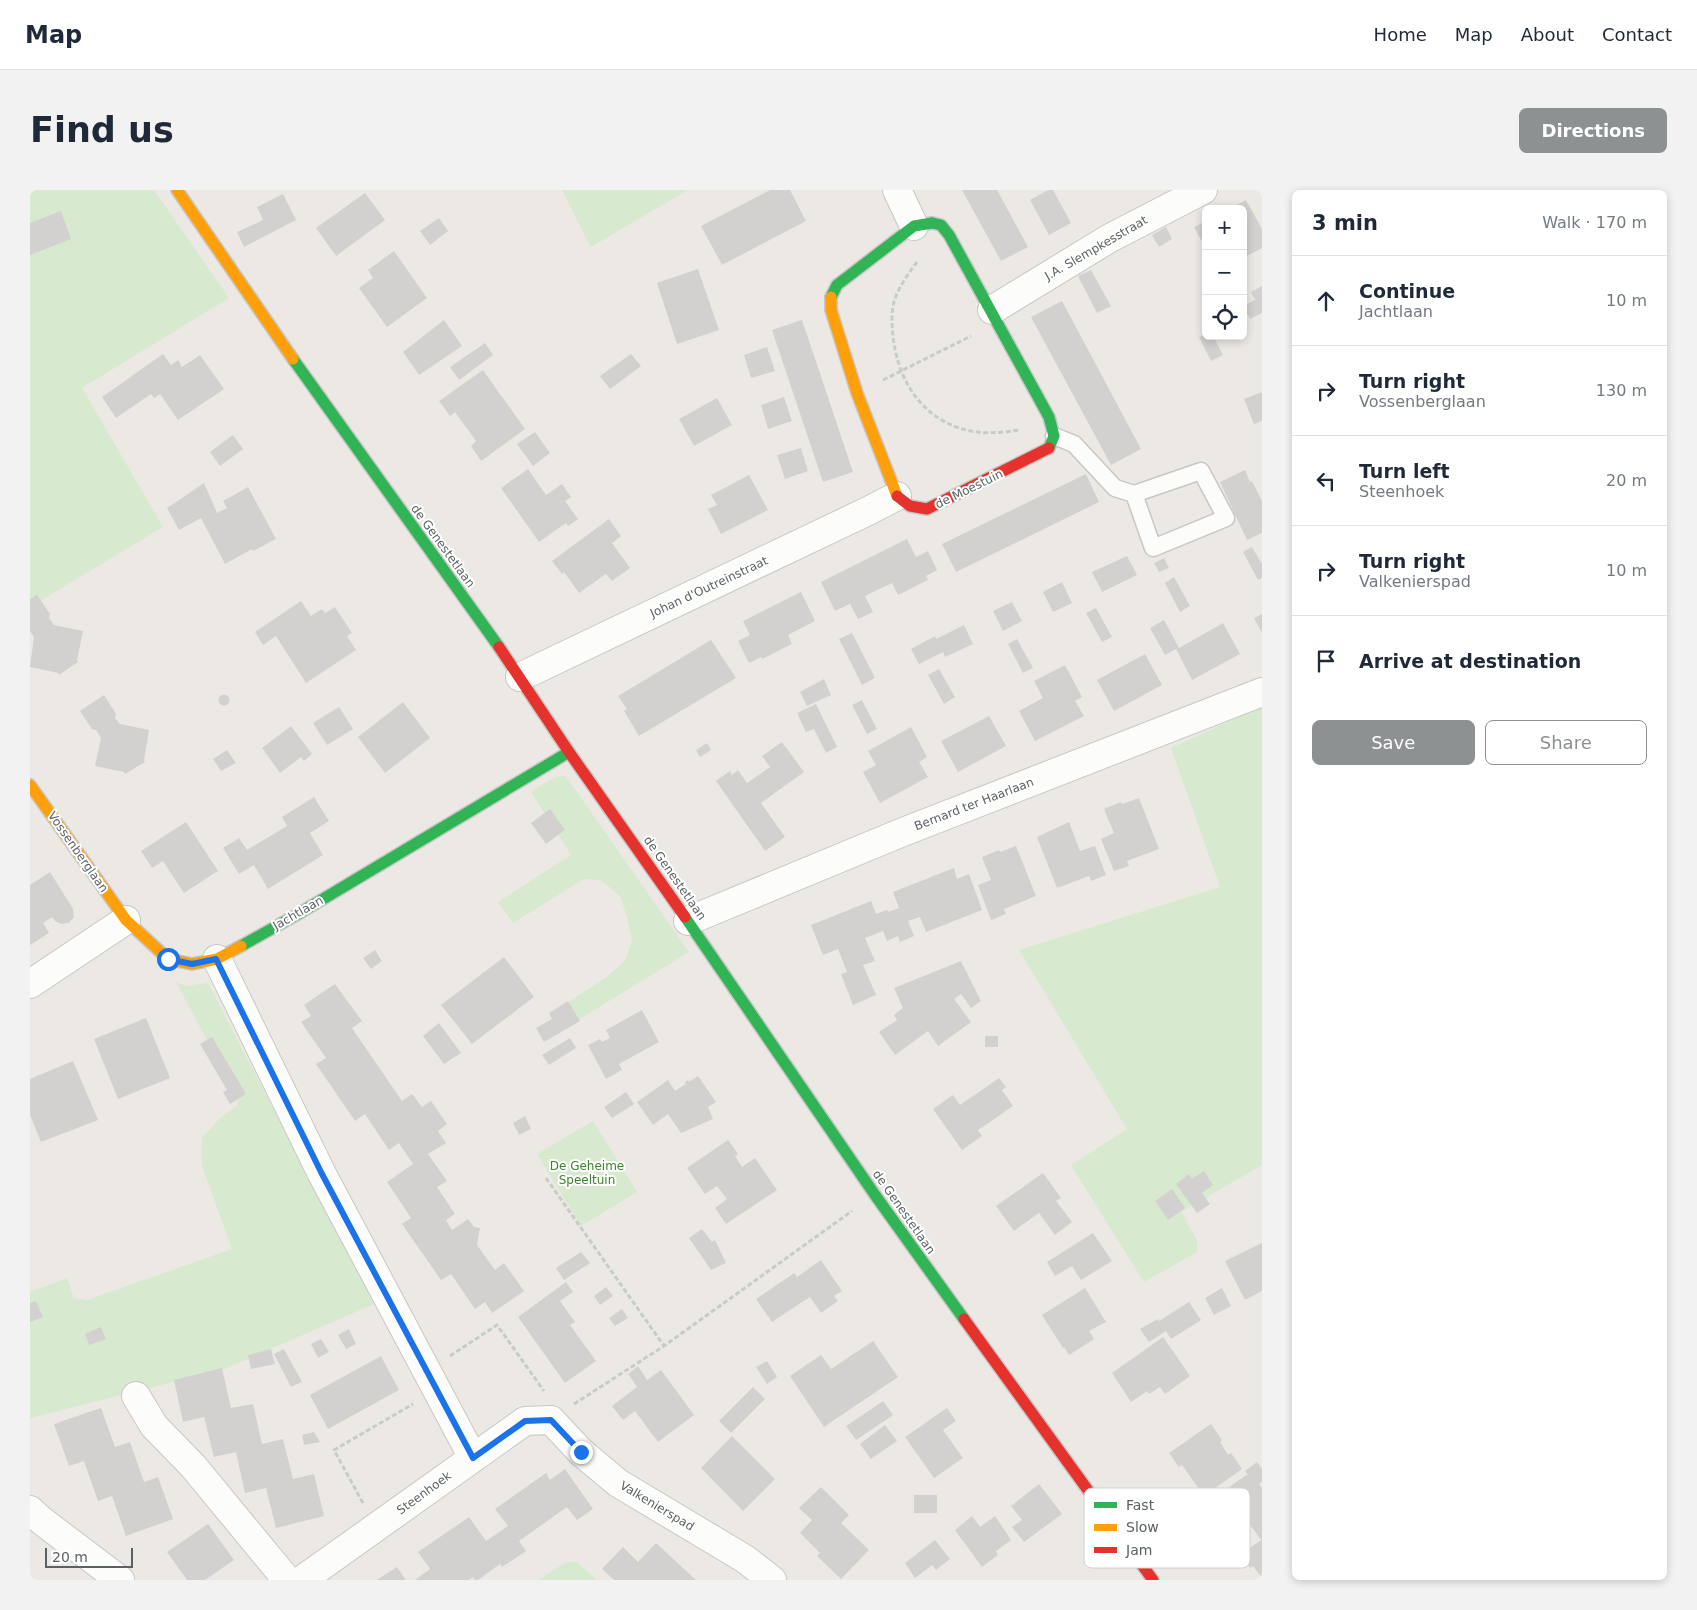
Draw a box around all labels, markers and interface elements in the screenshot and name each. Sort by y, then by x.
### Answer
text: Map [25,21,82,49]
text: Home [1374,24,1427,45]
text: Map [1455,24,1493,45]
text: About [1521,24,1574,45]
text: Contact [1602,24,1672,45]
button: Directions [1519,108,1667,153]
text: Find us [30,110,174,150]
map controls [1202,205,1247,340]
button: + [1202,205,1247,250]
text: 3 min [1312,211,1378,235]
street label: J.A. Slempkesstraat [1041,213,1150,284]
text: Walk · 170 m [1542,213,1647,232]
button: − [1202,250,1247,295]
text: Continue [1359,280,1455,302]
icon: ahead [1312,287,1340,315]
text: 10 m [1606,291,1647,310]
button: locate [1202,295,1247,340]
text: Jachtlaan [1359,302,1433,321]
text: Turn right [1359,370,1465,392]
icon: right [1312,377,1340,405]
text: 130 m [1596,381,1647,400]
text: Vossenberglaan [1359,392,1486,411]
text: Turn left [1359,460,1450,482]
street label: de Moestuin [933,467,1005,511]
icon: left [1312,467,1340,495]
text: 20 m [1606,471,1647,490]
text: Steenhoek [1359,482,1444,501]
street label: de Genestetlaan [408,502,478,590]
text: Turn right [1359,550,1465,572]
street label: Johan d'Outreinstraat [647,553,770,621]
icon: right [1312,557,1340,585]
text: 10 m [1606,561,1647,580]
text: Valkenierspad [1359,572,1471,591]
icon: arrive [1312,647,1340,675]
text: Arrive at destination [1359,650,1581,672]
button: Save [1312,720,1475,765]
button: Share [1485,720,1647,765]
street label: Bernard ter Haarlaan [912,775,1036,833]
street label: Vossenberglaan [45,809,111,895]
street label: de Genestetlaan [641,833,709,923]
street label: Jachtlaan [270,893,326,933]
route start [157,948,180,971]
park label: De Geheime Speeltuin [550,1159,624,1187]
street label: de Genestetlaan [870,1167,938,1257]
route end [570,1441,593,1464]
street label: Steenhoek [394,1469,454,1517]
street label: Valkenierspad [617,1478,697,1534]
legend [1084,1488,1250,1568]
text: Fast [1126,1497,1155,1513]
text: Slow [1126,1519,1159,1535]
text: Jam [1125,1542,1152,1558]
scale bar [45,1545,132,1568]
text: 20 m [52,1549,88,1565]

